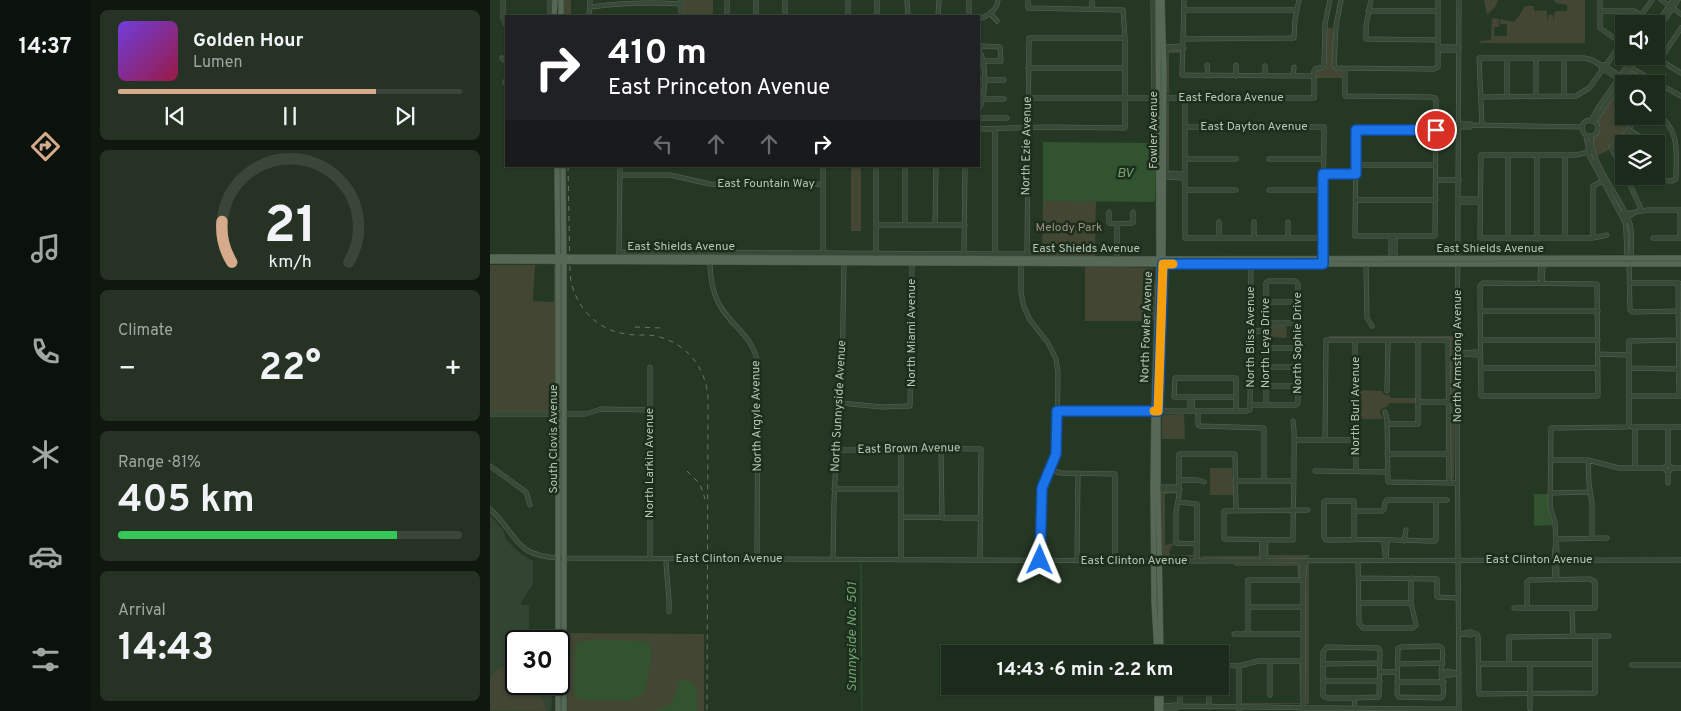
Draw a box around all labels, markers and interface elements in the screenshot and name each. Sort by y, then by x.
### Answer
map controls [1615,15,1665,185]
button: sound [1615,15,1665,65]
text: Golden Hour [193,29,304,53]
text: 410 m [608,32,707,76]
text: 14:37 [19,34,71,61]
icon: right [525,35,590,100]
text: Lumen [193,53,243,73]
text: East Princeton Avenue [608,75,830,102]
button: search [1615,75,1665,125]
street label: East Fedora Avenue [1178,90,1284,106]
street label: Fowler Avenue [1146,91,1162,169]
street label: North Ezie Avenue [1018,96,1036,196]
icon: previous [161,102,189,130]
icon: pause [276,102,304,130]
icon: next [391,102,419,130]
pin [1415,109,1457,151]
icon: arrive [1422,116,1450,144]
street label: East Dayton Avenue [1200,119,1308,135]
icon: directions [28,129,63,164]
icon: left [649,130,677,158]
icon: ahead [702,130,730,158]
icon: ahead [755,130,783,158]
icon: right [808,130,836,158]
button: layers [1615,135,1665,185]
water label: BV [1117,165,1135,182]
street label: East Fountain Way [717,176,815,192]
text: 21 [264,195,316,261]
park label: Melody Park [1036,220,1102,236]
icon: music [28,231,63,266]
street label: East Shields Avenue [627,239,735,255]
street label: East Shields Avenue [1032,241,1140,257]
street label: East Shields Avenue [1436,241,1544,257]
text: km/h [268,251,312,274]
street label: North Fowler Avenue [1137,271,1157,383]
street label: North Miami Avenue [904,279,920,387]
street label: North Bliss Avenue [1243,286,1259,388]
street label: North Armstrong Avenue [1450,289,1466,423]
street label: North Sophie Drive [1290,292,1306,394]
street label: North Leya Drive [1258,298,1274,388]
text: Climate [118,321,173,341]
icon: phone [28,334,63,369]
street label: North Sunnyside Avenue [828,340,850,472]
text: 22° [259,345,321,394]
text: − [118,352,136,388]
text: + [444,352,462,388]
street label: North Burl Avenue [1348,357,1364,455]
street label: North Argyle Avenue [748,360,766,472]
street label: South Clovis Avenue [546,384,562,494]
street label: North Larkin Avenue [642,408,658,518]
icon: climate [28,437,63,472]
street label: East Brown Avenue [857,440,961,458]
text: Range · 81% [118,453,201,473]
text: 405 km [118,477,255,526]
position arrow [1013,533,1065,585]
icon: car [28,539,63,574]
street label: East Clinton Avenue [675,551,783,567]
street label: East Clinton Avenue [1485,552,1593,568]
street label: East Clinton Avenue [1080,553,1188,569]
water label: Sunnyside No. 501 [844,582,861,692]
text: Arrival [118,601,166,621]
text: 14:43 [118,625,214,674]
speed limit sign: 30 [505,630,570,695]
icon: filters [28,642,63,677]
text: 14:43 · 6 min · 2.2 km [997,658,1173,682]

